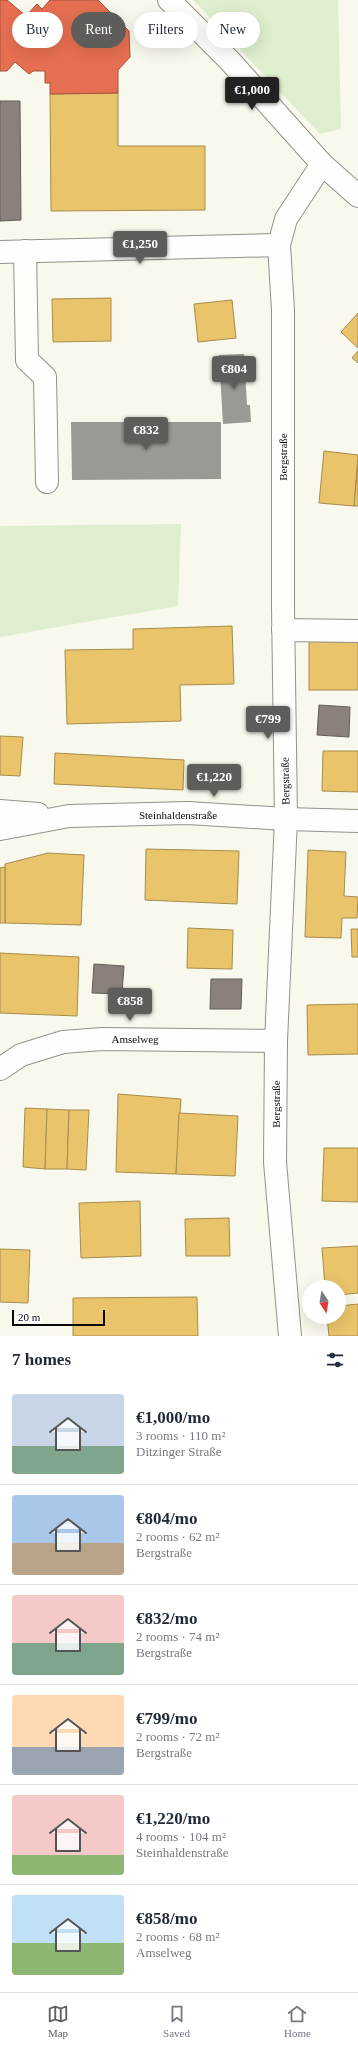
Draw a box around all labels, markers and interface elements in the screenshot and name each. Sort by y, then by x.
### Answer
chip: Buy [12,12,63,48]
chip: Rent [71,12,126,48]
chip: Filters [134,12,198,48]
chip: New [206,12,260,48]
pin: €1,000 [219,77,285,111]
text: €1,000 [234,82,270,97]
pin: €1,250 [107,231,173,265]
text: €1,250 [122,236,158,251]
pin: €804 [210,356,258,390]
text: €804 [221,361,247,376]
pin: €832 [122,417,170,451]
text: €832 [133,422,159,437]
street label: Bergstraße [277,433,289,481]
pin: €799 [244,706,292,740]
text: €799 [255,711,281,726]
street label: Bergstraße [279,757,291,805]
pin: €1,220 [181,764,247,798]
text: €1,220 [196,769,232,784]
street label: Steinhaldenstraße [139,809,217,821]
pin: €858 [106,988,154,1022]
text: €858 [117,993,143,1008]
street label: Amselweg [111,1033,159,1045]
street label: Bergstraße [270,1080,282,1128]
north arrow [302,1280,346,1324]
map controls [302,1280,346,1324]
scale bar [12,1308,105,1327]
text: 20 m [18,1311,40,1323]
icon: filters [324,1349,346,1371]
text: 7 homes [12,1350,71,1369]
text: €1,000/mo [136,1408,210,1427]
icon: home [44,1410,92,1458]
text: 3 rooms · 110 m² [136,1428,225,1443]
text: Ditzinger Straße [136,1444,222,1459]
text: €804/mo [136,1509,197,1528]
icon: home [44,1511,92,1559]
text: 2 rooms · 62 m² [136,1529,219,1544]
text: Bergstraße [136,1545,192,1560]
text: €832/mo [136,1609,197,1628]
icon: home [44,1611,92,1659]
text: 2 rooms · 74 m² [136,1629,219,1644]
text: Bergstraße [136,1645,192,1660]
text: €799/mo [136,1709,197,1728]
icon: home [44,1711,92,1759]
text: 2 rooms · 72 m² [136,1729,219,1744]
text: Bergstraße [136,1745,192,1760]
text: €1,220/mo [136,1809,210,1828]
icon: home [44,1811,92,1859]
text: 4 rooms · 104 m² [136,1829,226,1844]
text: Steinhaldenstraße [136,1845,228,1860]
text: €858/mo [136,1909,197,1928]
icon: home [44,1911,92,1959]
text: 2 rooms · 68 m² [136,1929,219,1944]
text: Amselweg [136,1945,192,1960]
tab: Map [47,2003,69,2039]
tab: Saved [163,2003,190,2039]
tab: Home [284,2003,311,2039]

